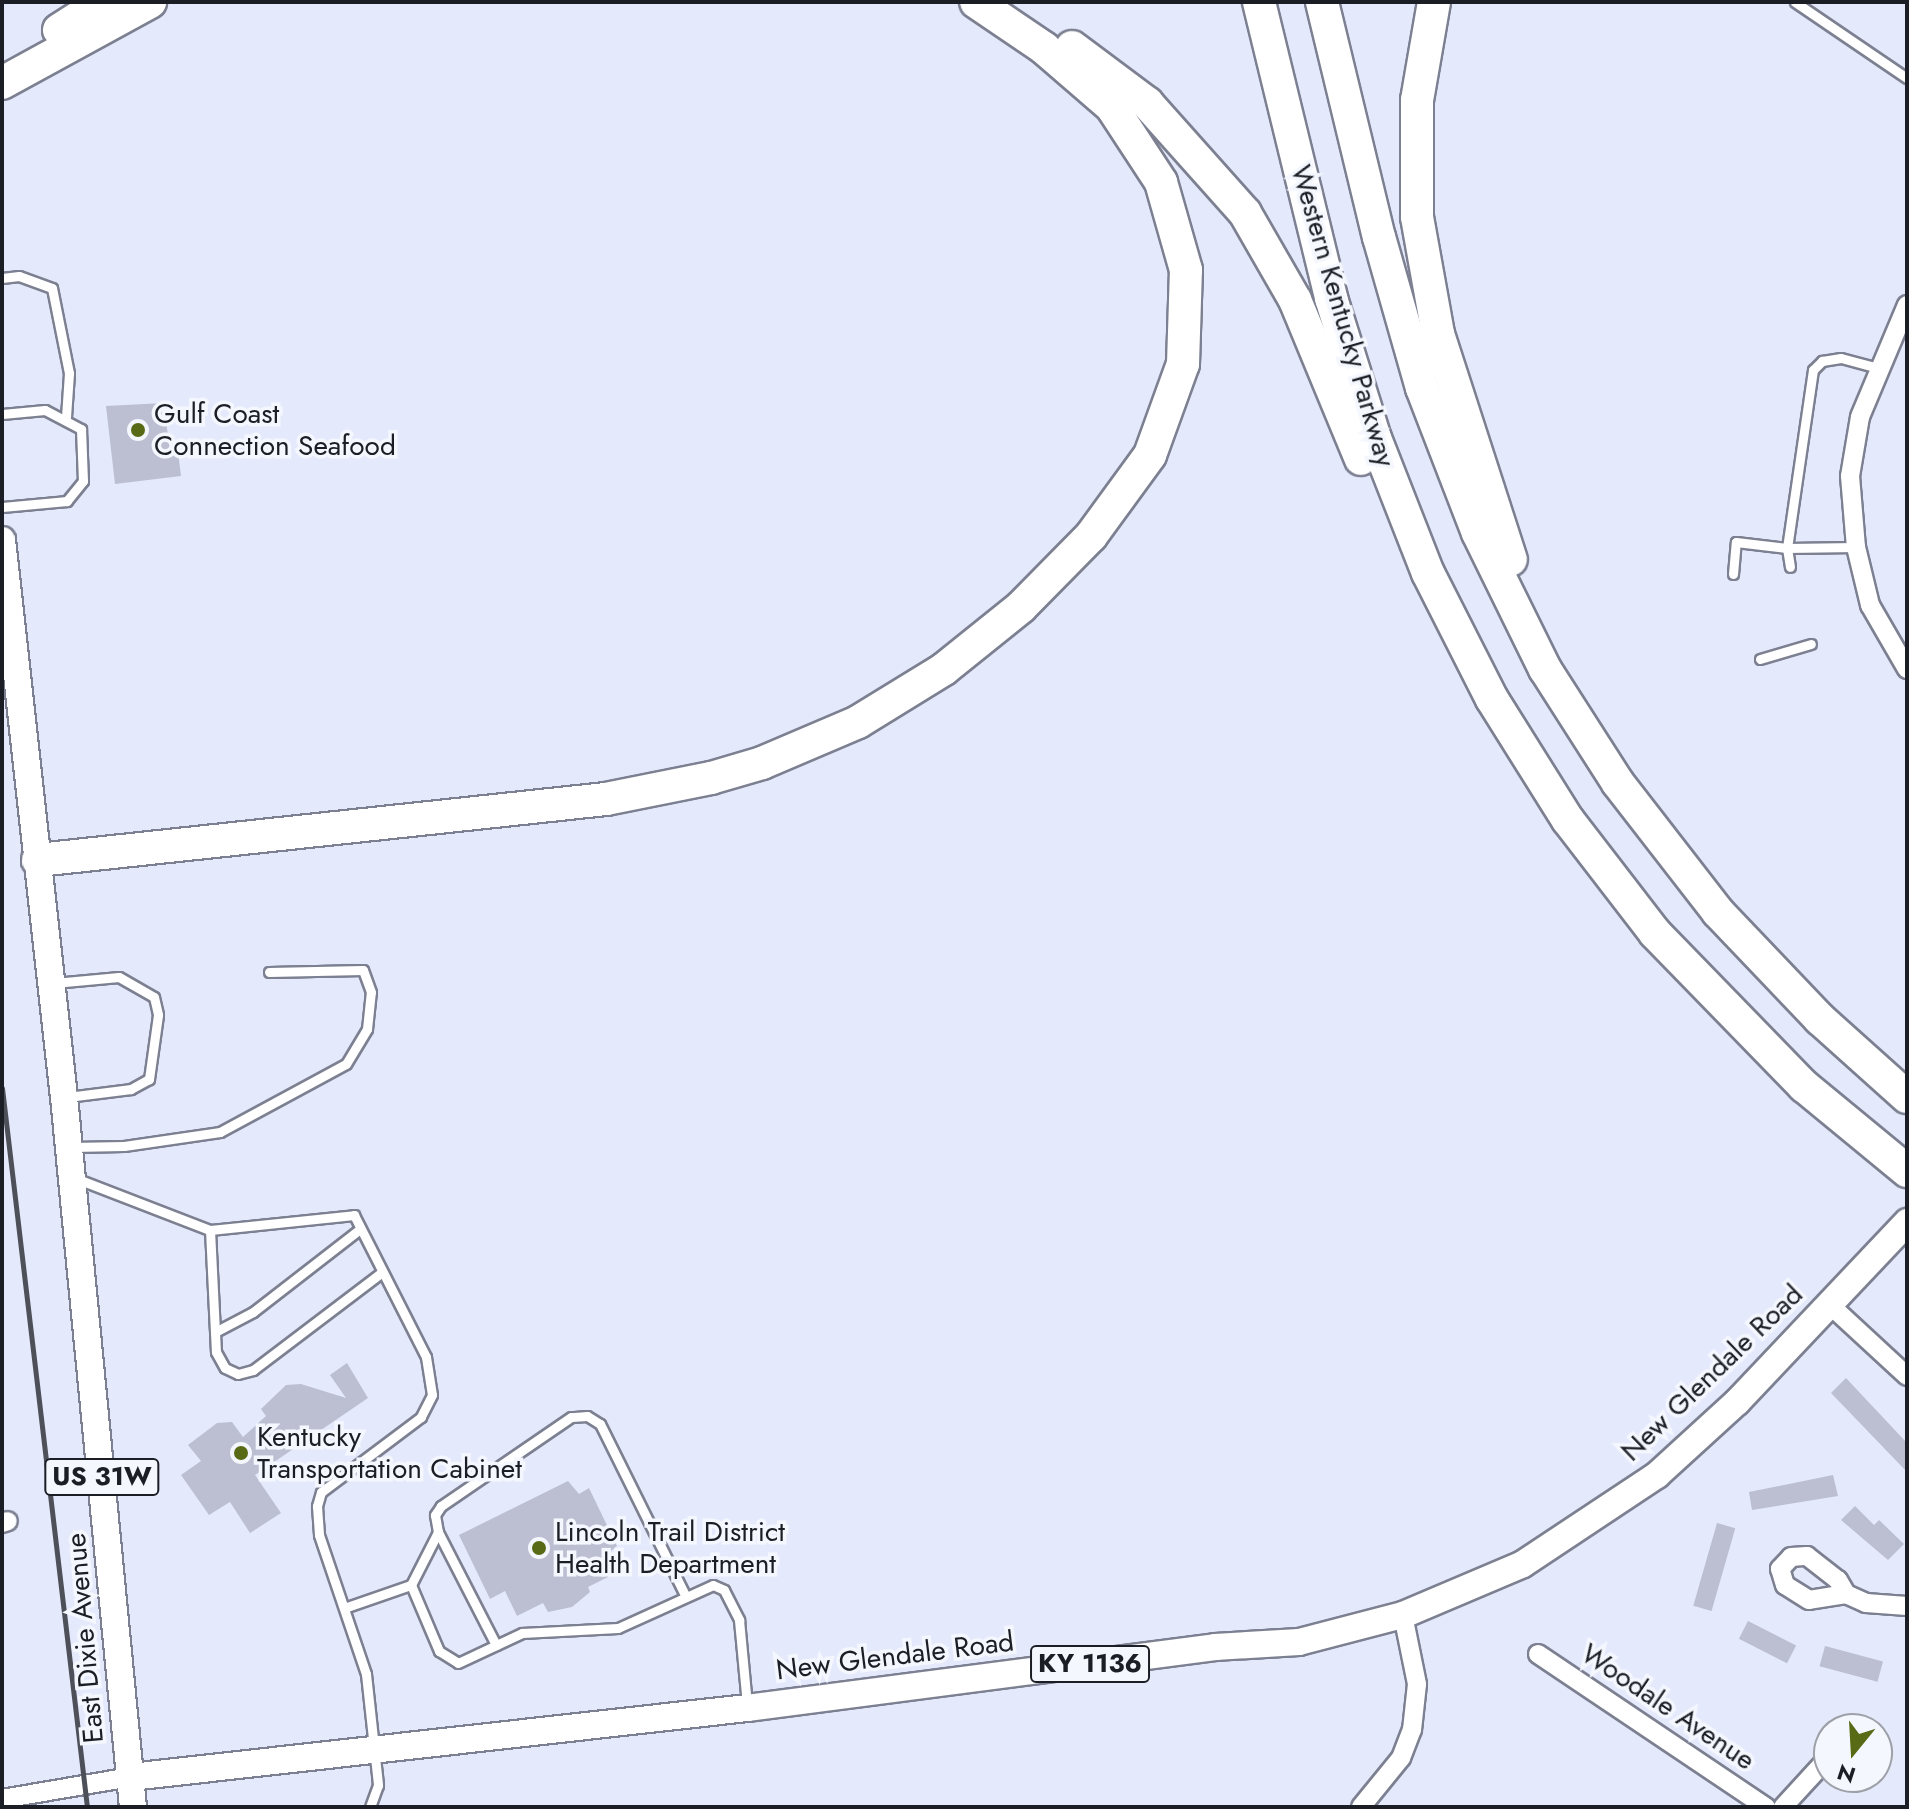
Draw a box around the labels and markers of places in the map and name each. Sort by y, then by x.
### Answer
place label: Gulf Coast Connection Seafood [154,397,396,463]
marker: Gulf Coast Connection Seafood [129,421,147,439]
place label: Kentucky Transportation Cabinet [257,1420,522,1486]
marker: Kentucky Transportation Cabinet [232,1444,250,1462]
place label: Lincoln Trail District Health Department [555,1515,785,1581]
marker: Lincoln Trail District Health Department [530,1539,548,1557]

